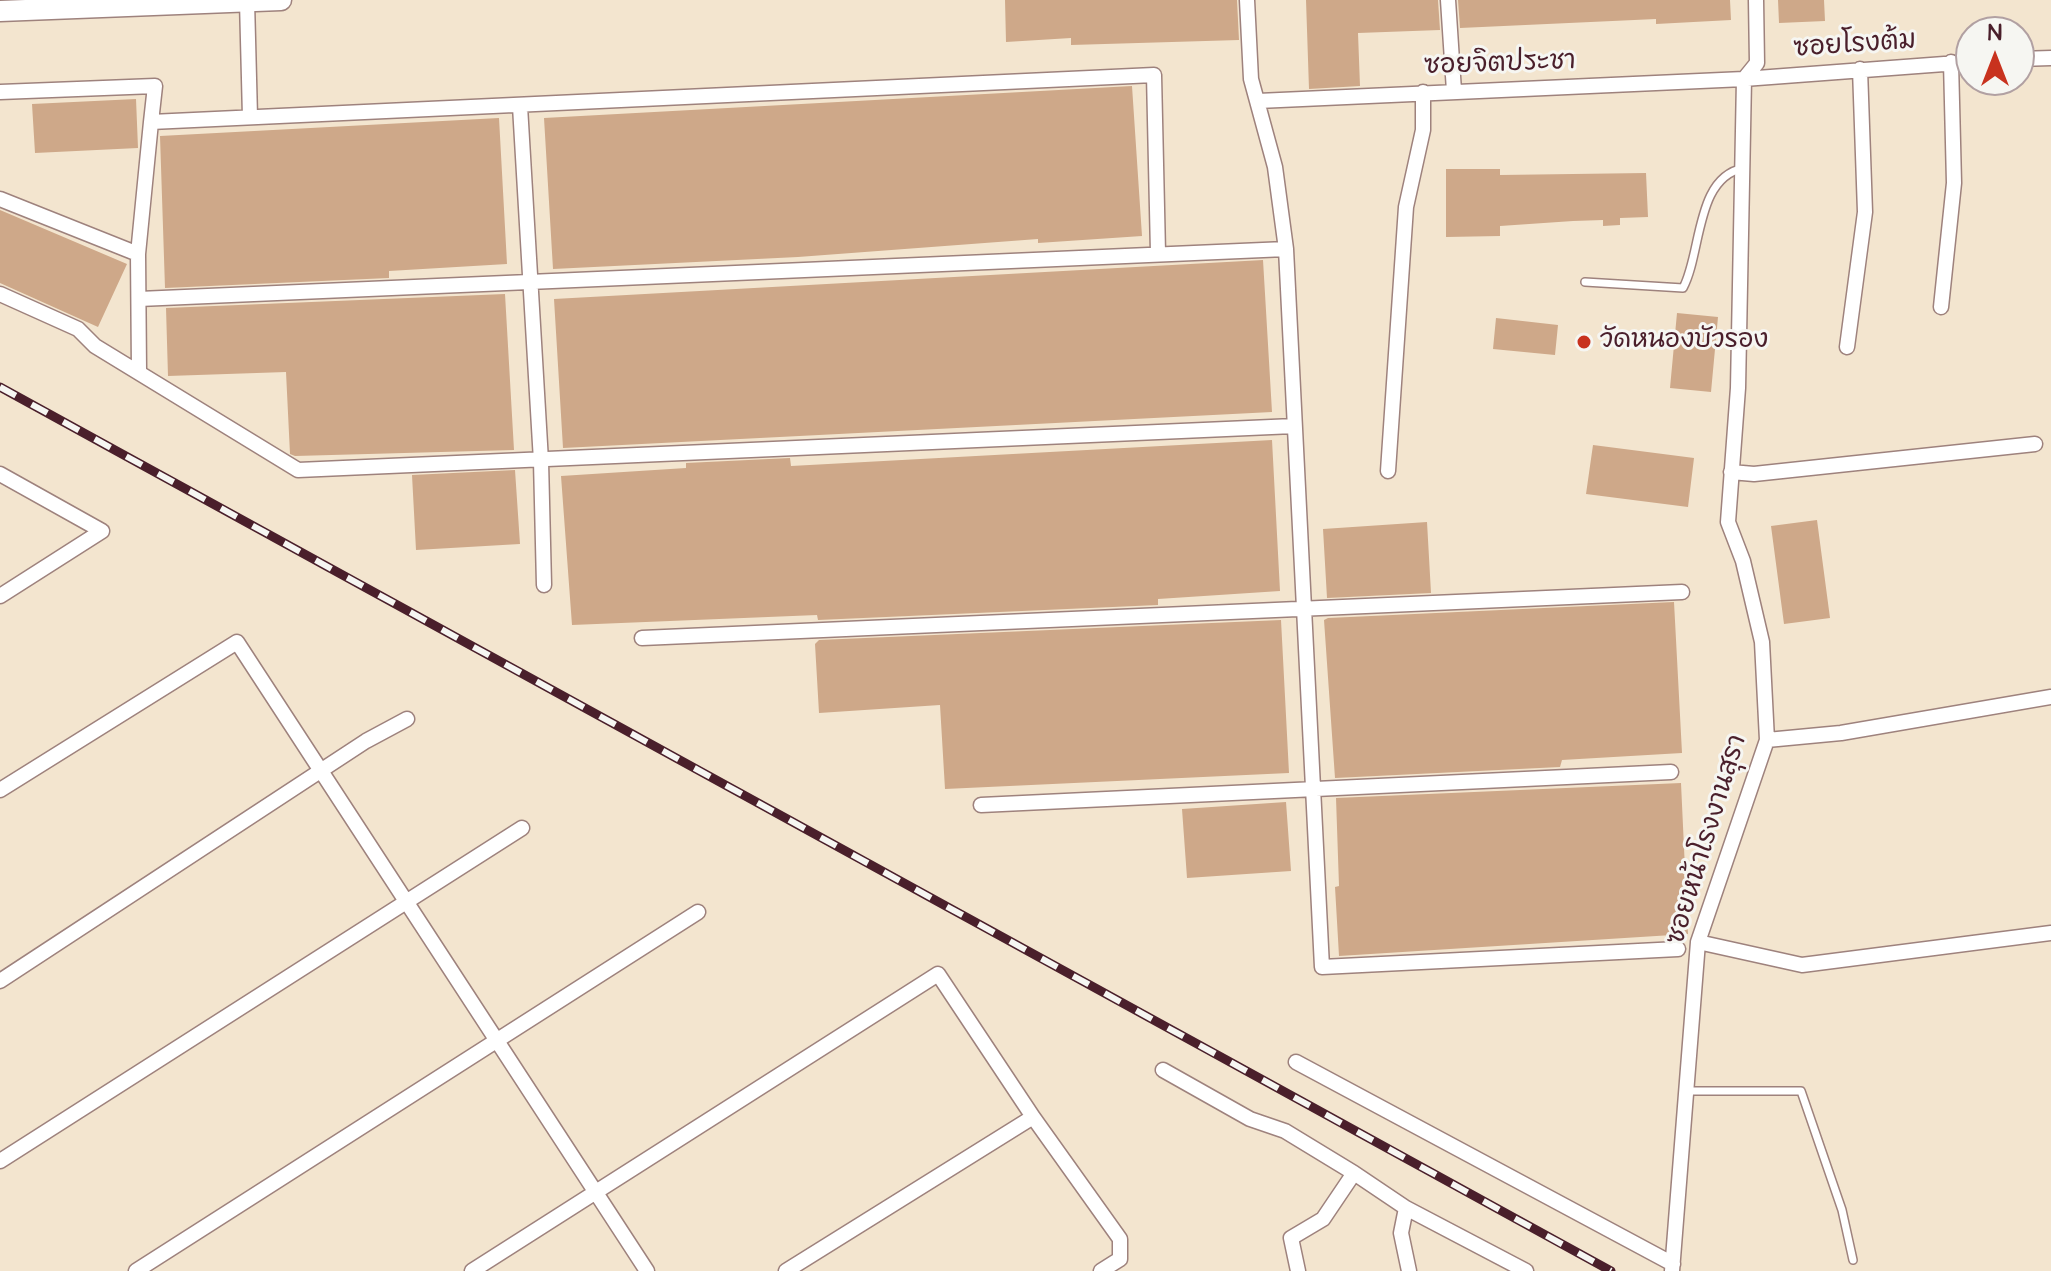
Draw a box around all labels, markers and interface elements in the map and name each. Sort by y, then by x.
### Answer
north arrow [1955,16,2035,96]
text: N [1988,18,2002,49]
street label: ซอยโรงต้ม [1793,26,1917,66]
street label: ซอยจิตประชา [1424,47,1576,83]
place label: วัดหนองบัวรอง [1600,326,1768,358]
marker: วัดหนองบัวรอง [1575,333,1593,351]
street label: ซอยหน้าโรงงานสุรา [1661,731,1755,949]

